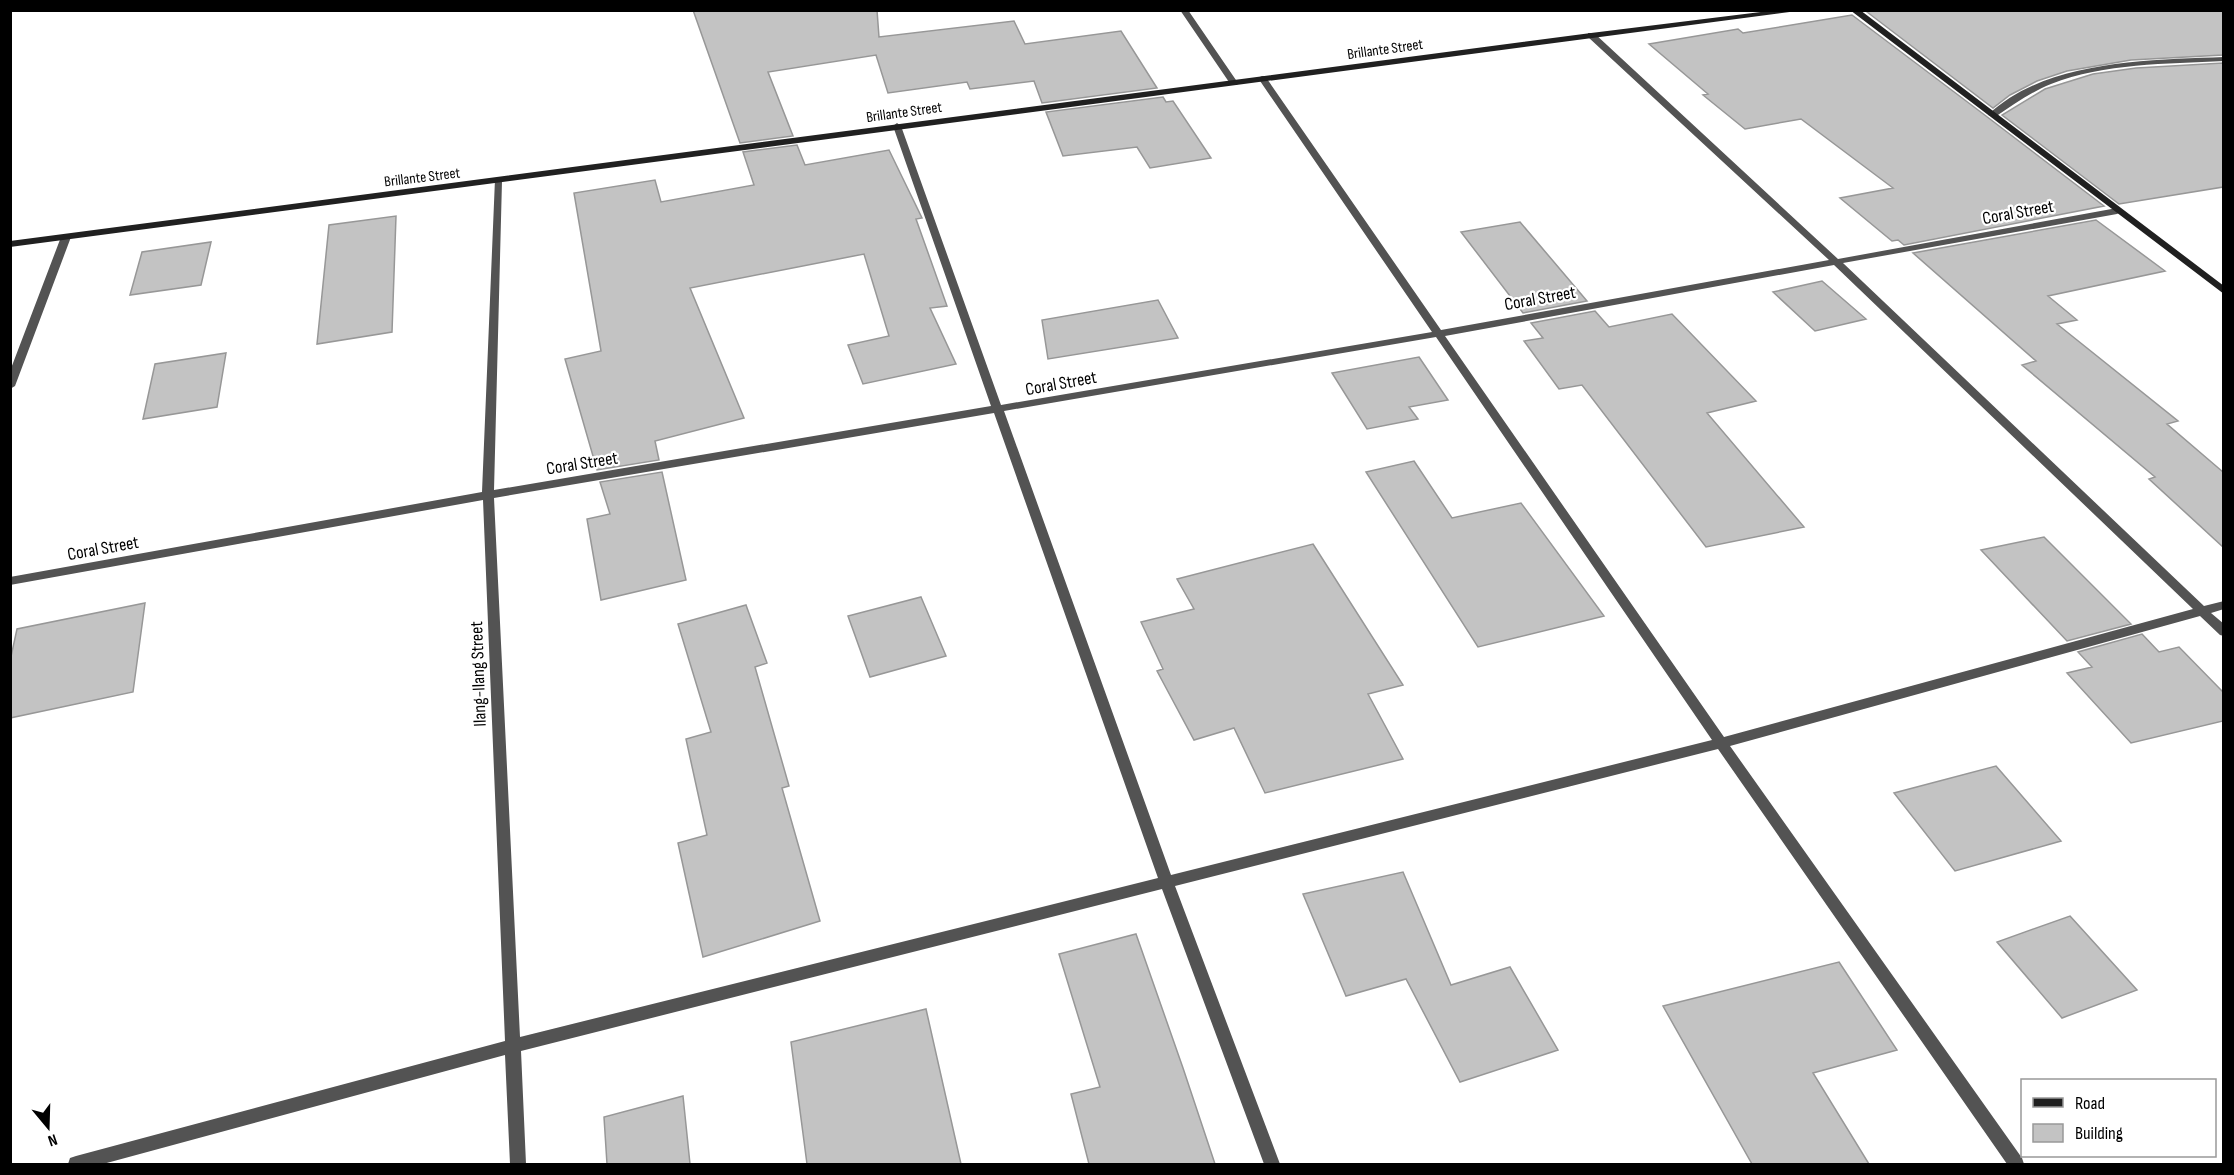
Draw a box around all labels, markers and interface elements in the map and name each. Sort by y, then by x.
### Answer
street label: Brillante Street [1346,35,1425,64]
street label: Brillante Street [865,98,944,127]
street label: Brillante Street [383,163,461,192]
street label: Coral Street [1981,196,2056,229]
street label: Coral Street [1503,282,1578,315]
street label: Coral Street [1024,367,1099,400]
street label: Coral Street [545,447,620,479]
street label: Coral Street [66,532,141,565]
street label: Ilang-Ilang Street [466,620,491,727]
legend [2021,1079,2216,1157]
text: Road [2075,1093,2105,1114]
north arrow [18,1097,78,1157]
text: Building [2075,1123,2123,1144]
text: N [45,1129,60,1150]

